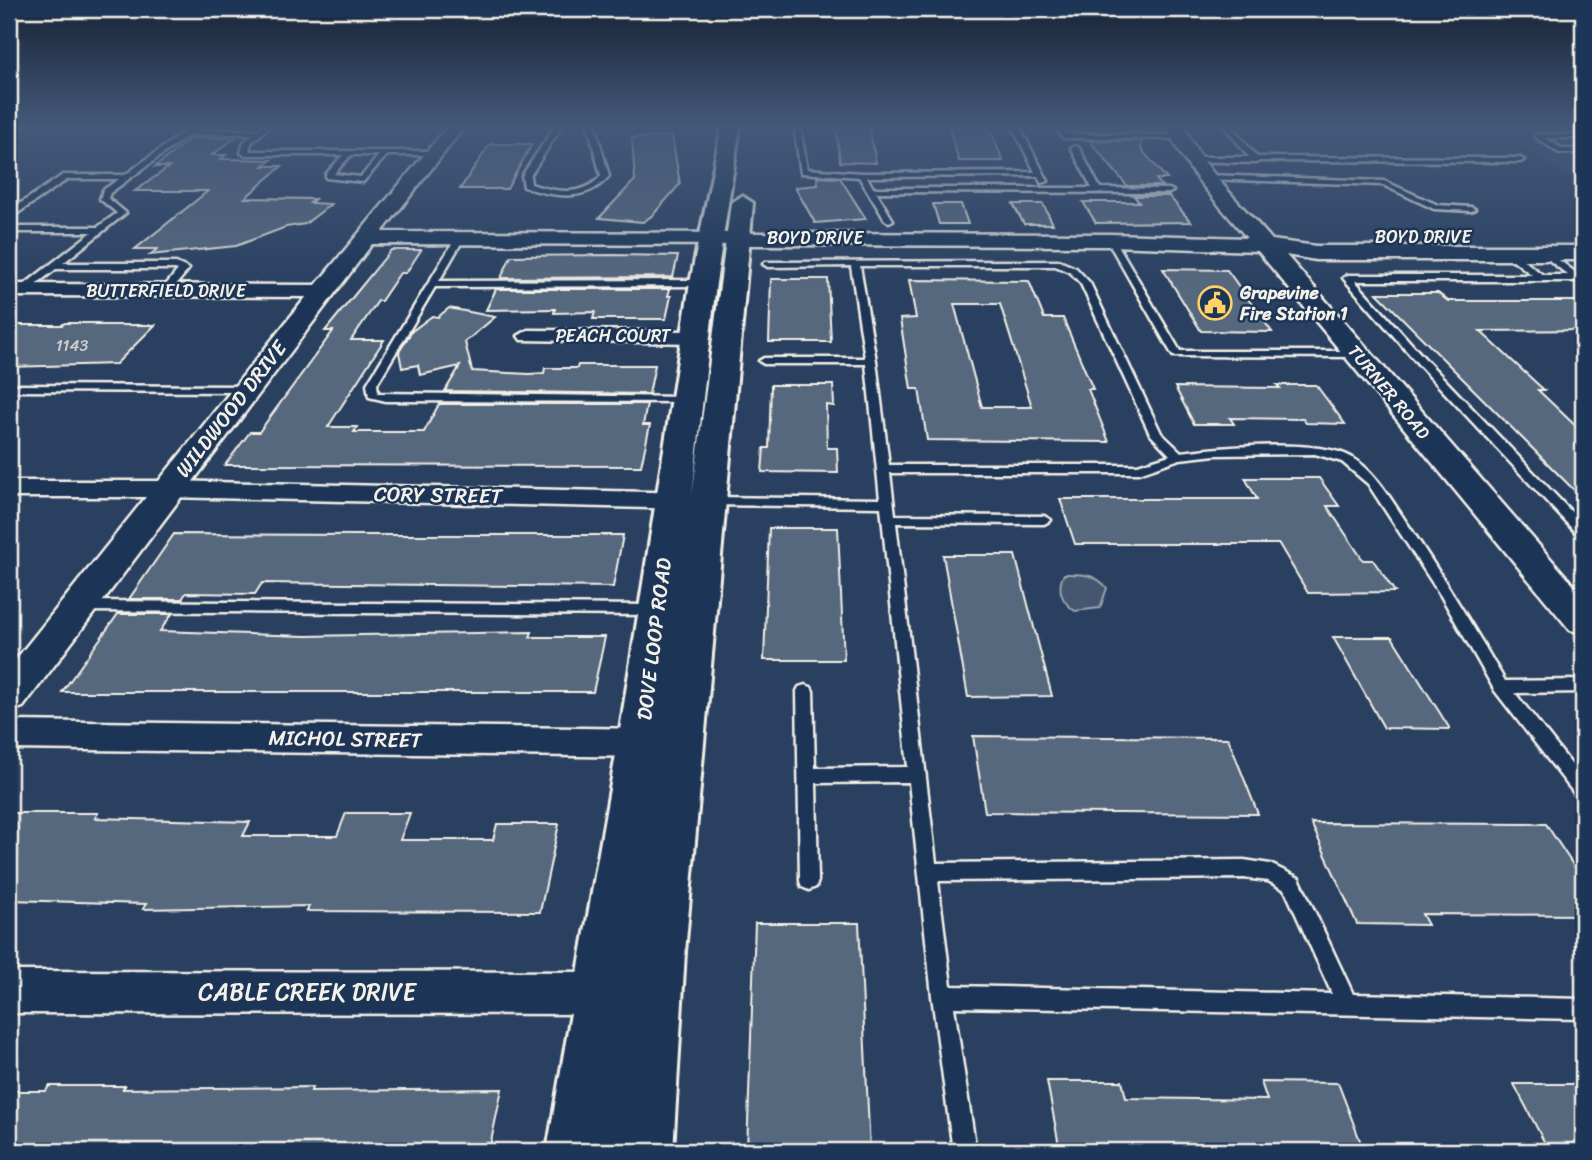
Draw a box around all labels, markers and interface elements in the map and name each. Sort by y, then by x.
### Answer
street label: BOYD DRIVE [1375,221,1472,253]
street label: BOYD DRIVE [767,222,864,254]
street label: BUTTERFIELD DRIVE [86,275,247,307]
place label: Grapevine Fire Station 1 [1239,277,1348,330]
public building icon: Grapevine Fire Station 1 [1196,284,1234,322]
street label: PEACH COURT [555,320,672,352]
house number: 1143 [56,331,88,360]
street label: WILDWOOD DRIVE [165,331,298,486]
street label: TURNER ROAD [1339,337,1439,447]
street label: CORY STREET [373,475,504,515]
street label: DOVE LOOP ROAD [625,555,683,722]
street label: MICHOL STREET [268,719,424,759]
street label: CABLE CREEK DRIVE [198,971,417,1013]

